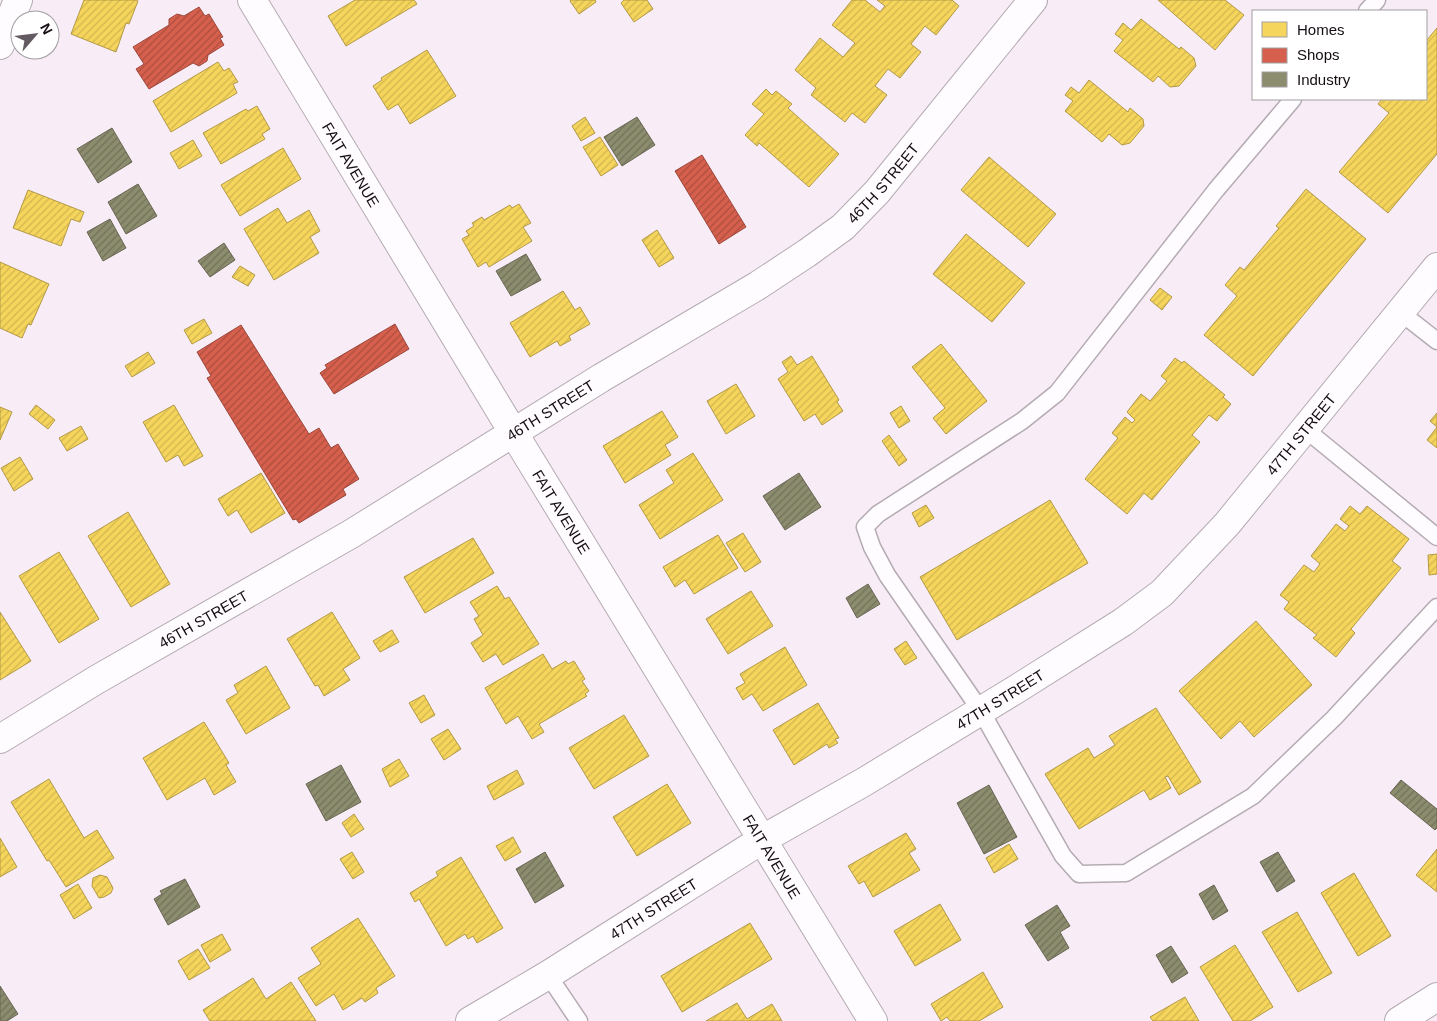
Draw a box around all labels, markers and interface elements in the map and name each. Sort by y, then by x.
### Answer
north arrow [10,10,60,60]
legend [1252,10,1427,100]
text: N [37,21,56,37]
text: Homes [1297,21,1345,38]
text: Shops [1297,46,1340,63]
text: Industry [1297,71,1351,88]
street label: FAIT AVENUE [319,119,383,210]
street label: 46TH STREET [843,140,922,226]
street label: 46TH STREET [503,376,597,444]
street label: 47TH STREET [1262,390,1339,478]
street label: FAIT AVENUE [530,466,594,557]
street label: 46TH STREET [155,586,251,651]
street label: 47TH STREET [953,666,1047,733]
street label: FAIT AVENUE [740,811,804,901]
street label: 47TH STREET [606,875,700,942]

